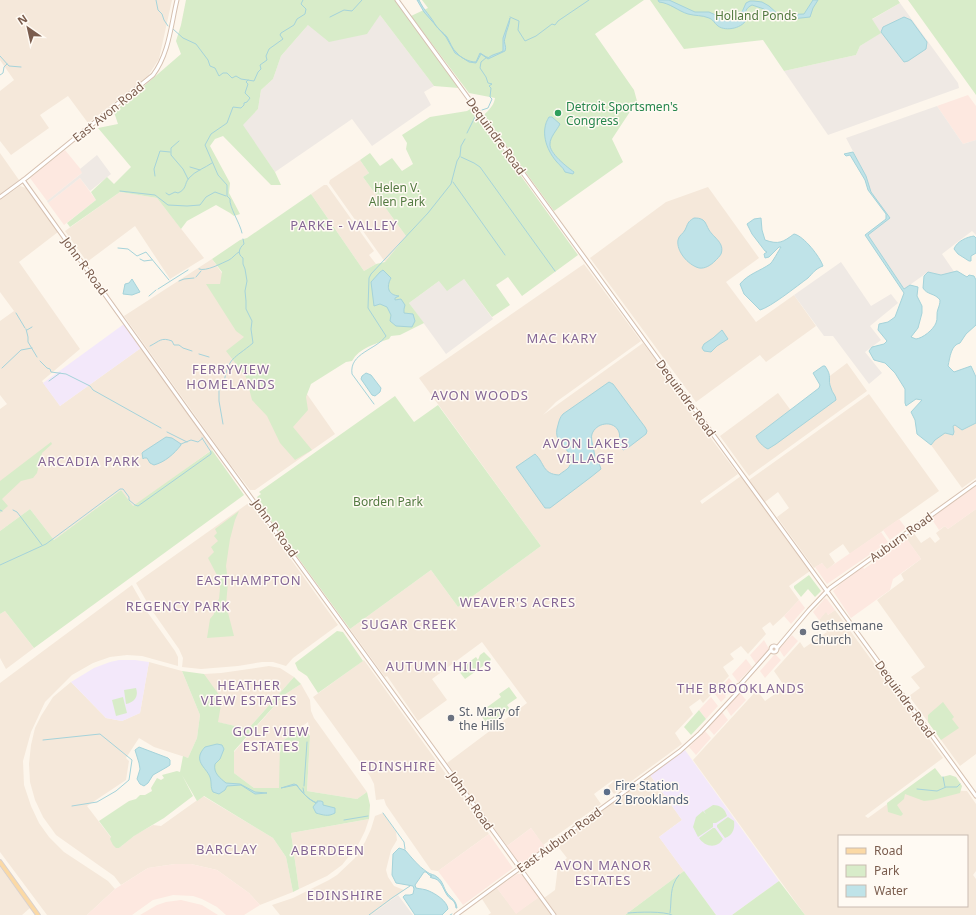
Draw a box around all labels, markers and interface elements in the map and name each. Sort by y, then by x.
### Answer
park label: Holland Ponds [715,7,797,24]
north arrow [8,8,48,48]
text: N [14,11,30,28]
street label: East Avon Road [69,78,147,146]
street label: Dequindre Road [462,94,530,178]
place label: Detroit Sportsmen's Congress [566,98,678,129]
marker: Detroit Sportsmen's Congress [553,108,563,118]
park label: Helen V. Allen Park [369,179,426,210]
district label: PARKE - VALLEY [290,216,398,234]
street label: John R Road [58,233,112,298]
district label: MAC KARY [526,329,598,347]
street label: Dequindre Road [652,356,720,440]
district label: FERRYVIEW HOMELANDS [186,360,276,393]
district label: AVON WOODS [431,386,529,404]
district label: AVON LAKES VILLAGE [543,434,629,467]
district label: ARCADIA PARK [38,452,140,470]
park label: Borden Park [353,493,423,510]
street label: John R Road [248,495,302,560]
street label: Auburn Road [866,508,936,566]
district label: EASTHAMPTON [196,571,302,589]
district label: WEAVER'S ACRES [460,593,576,611]
district label: REGENCY PARK [126,597,230,615]
district label: SUGAR CREEK [361,615,457,633]
place label: Gethsemane Church [811,617,883,648]
marker: Gethsemane Church [798,627,808,637]
district label: AUTUMN HILLS [386,657,492,675]
street label: Dequindre Road [871,657,939,741]
district label: HEATHER VIEW ESTATES [201,676,297,709]
district label: THE BROOKLANDS [677,679,805,697]
place label: St. Mary of the Hills [459,703,520,734]
marker: St. Mary of the Hills [446,713,456,723]
district label: GOLF VIEW ESTATES [232,722,310,755]
district label: EDINSHIRE [360,757,436,775]
street label: John R Road [444,767,497,834]
place label: Fire Station 2 Brooklands [615,777,689,808]
marker: Fire Station 2 Brooklands [602,787,612,797]
street label: East Auburn Road [513,803,605,877]
legend [838,835,968,907]
district label: BARCLAY [196,840,258,858]
district label: ABERDEEN [291,841,365,859]
text: Road [874,842,903,859]
district label: AVON MANOR ESTATES [554,856,652,889]
text: Park [874,862,900,879]
text: Water [874,882,908,899]
district label: EDINSHIRE [307,886,383,904]

